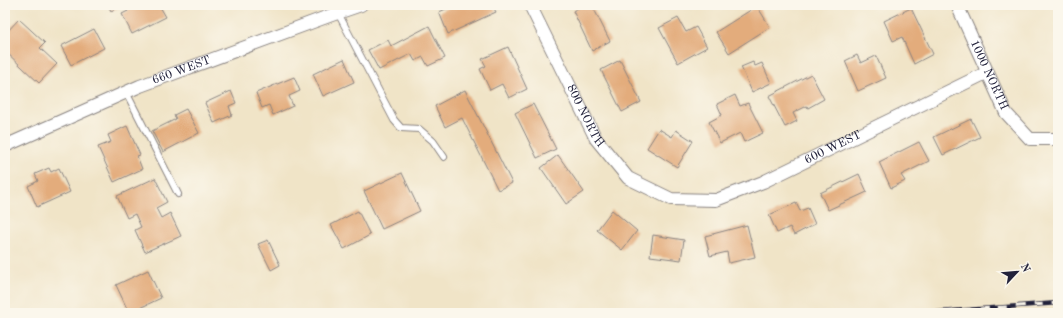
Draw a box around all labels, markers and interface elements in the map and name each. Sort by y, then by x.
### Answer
street label: 1000 NORTH [968,38,1010,112]
street label: 660 WEST [151,54,212,87]
street label: 800 NORTH [564,83,606,150]
street label: 600 WEST [803,129,863,167]
north arrow [997,252,1037,292]
text: N [1018,262,1032,275]

